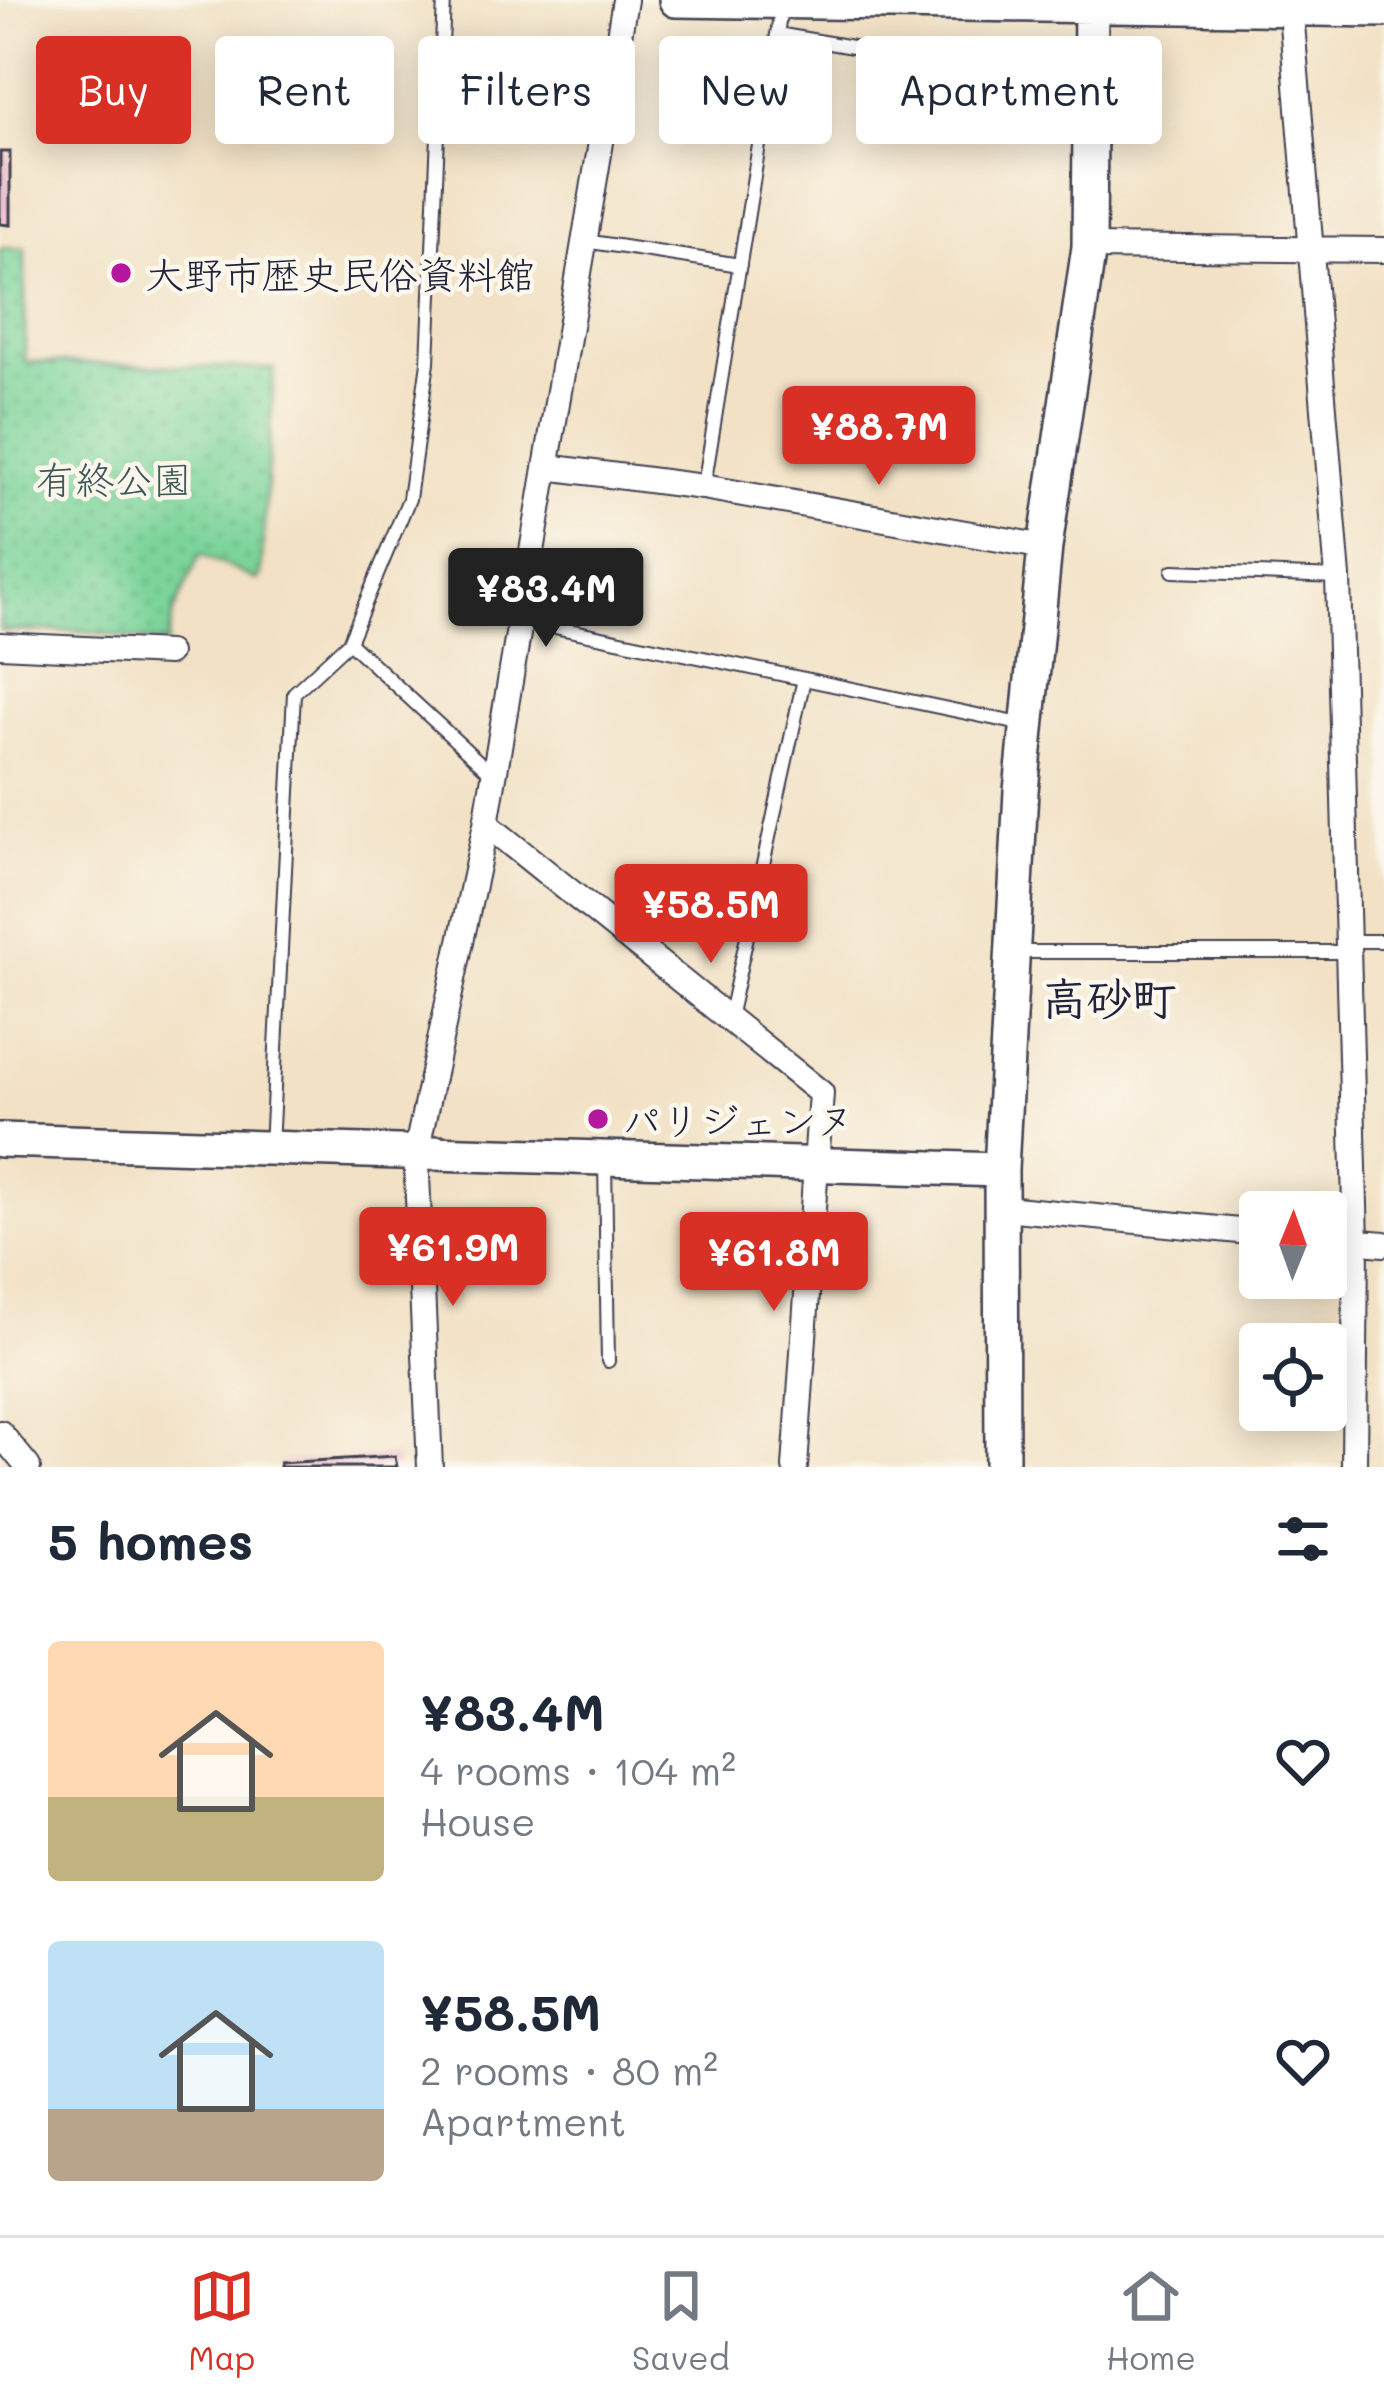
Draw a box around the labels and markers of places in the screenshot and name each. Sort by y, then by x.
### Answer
place label: 大野市歴史民俗資料館 [145,248,535,299]
marker: 大野市歴史民俗資料館 [108,260,134,286]
pin: ¥88.7M [781,386,977,488]
pin: ¥83.4M [448,548,644,650]
pin: ¥58.5M [613,864,809,966]
place label: パリジェンヌ [622,1094,854,1145]
marker: パリジェンヌ [585,1106,611,1132]
pin: ¥61.9M [355,1207,551,1309]
pin: ¥61.8M [676,1212,872,1314]

